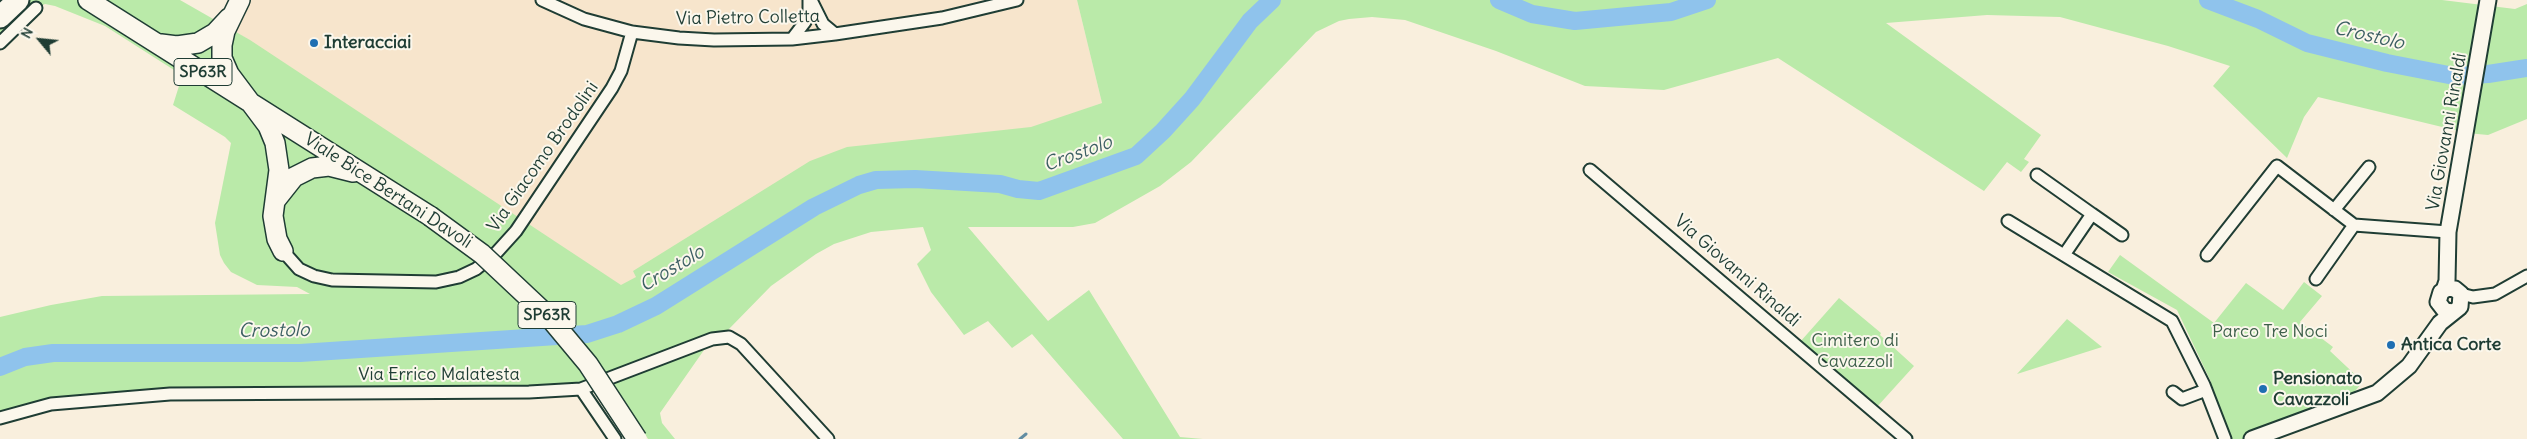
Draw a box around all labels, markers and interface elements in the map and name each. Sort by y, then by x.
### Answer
street label: Via Pietro Colletta [676,6,820,30]
north arrow [15,15,65,65]
water label: Crostolo [2332,17,2406,55]
text: N [17,24,37,41]
place label: Interacciai [324,32,411,54]
marker: Interacciai [308,37,320,49]
street label: Via Giovanni Rinaldi [2422,51,2472,213]
road number: SP63R [174,58,232,86]
street label: Via Giacomo Brodolini [483,78,603,236]
street label: Viale Bice Bertani Davoli [300,129,476,253]
water label: Crostolo [1041,131,1115,177]
street label: Via Giovanni Rinaldi [1670,210,1804,332]
water label: Crostolo [636,241,708,297]
road number: SP63R [518,302,576,328]
water label: Crostolo [238,319,310,343]
park label: Parco Tre Noci [2212,321,2328,343]
park label: Cimitero di Cavazzoli [1811,330,1899,372]
place label: Antica Corte [2401,334,2501,356]
marker: Antica Corte [2385,339,2397,351]
street label: Via Errico Malatesta [358,364,520,386]
place label: Pensionato Cavazzoli [2273,368,2362,410]
marker: Pensionato Cavazzoli [2257,383,2269,395]

